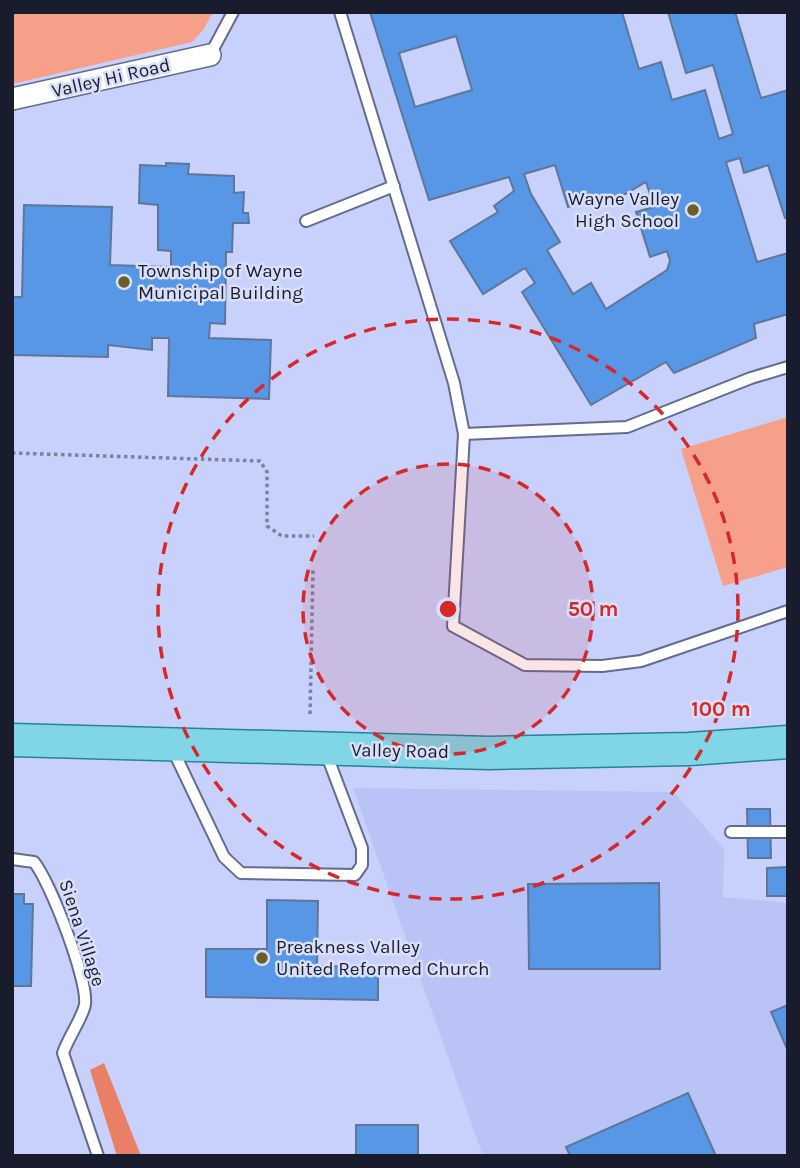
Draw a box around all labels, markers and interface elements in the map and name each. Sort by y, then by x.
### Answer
street label: Valley Hi Road [50,54,172,102]
place label: Wayne Valley High School [568,188,679,232]
marker: Wayne Valley High School [685,202,701,218]
place label: Township of Wayne Municipal Building [138,260,303,304]
marker: Township of Wayne Municipal Building [116,274,132,290]
centre of rings [436,597,460,621]
text: 50 m [568,597,618,621]
text: 100 m [691,697,751,721]
street label: Valley Road [351,739,449,763]
street label: Siena Village [54,877,110,989]
place label: Preakness Valley United Reformed Church [276,936,489,980]
marker: Preakness Valley United Reformed Church [254,950,270,966]

